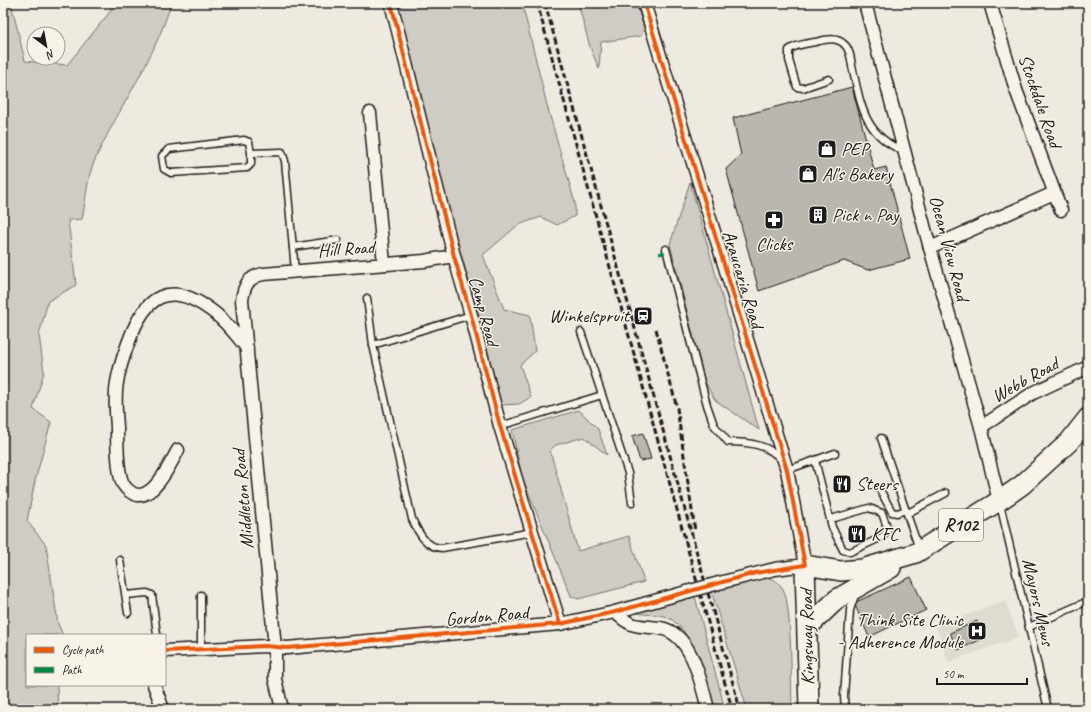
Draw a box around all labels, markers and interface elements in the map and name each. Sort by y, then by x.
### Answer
north arrow [26,26,66,66]
text: N [43,47,58,63]
street label: Stockdale Road [1013,51,1068,153]
place label: PEP [841,137,871,161]
shop icon: PEP [816,138,838,160]
place label: Al's Bakery [822,162,894,186]
shop icon: Al's Bakery [797,163,819,185]
street label: Ocean View Road [923,193,975,307]
place label: Pick n Pay [832,203,900,227]
building icon: Pick n Pay [807,204,829,226]
pharmacy icon: Clicks [763,209,785,231]
street label: Araucaria Road [717,227,770,334]
place label: Clicks [756,232,794,256]
street label: Hill Road [317,235,378,263]
street label: Camp Road [463,274,505,351]
place label: Winkelspruit [549,304,631,328]
station icon: Winkelspruit [632,305,654,327]
street label: Webb Road [987,351,1065,408]
street label: Middleton Road [226,446,259,550]
place label: Steers [856,472,899,496]
restaurant icon: Steers [831,473,853,495]
road number: R102 [939,509,983,541]
place label: KFC [871,522,902,546]
restaurant icon: KFC [846,523,868,545]
street label: Mayors Mews [1016,556,1060,649]
street label: Kingsway Road [794,586,820,685]
street label: Gordon Road [445,600,533,632]
place label: Think Site Clinic - Adherence Module [837,608,965,654]
hospital icon: Think Site Clinic - Adherence Module [966,620,988,642]
legend [26,634,166,686]
text: Cycle path [62,642,104,658]
scale bar [937,660,1027,686]
text: Path [62,662,82,678]
text: 50 m [943,666,965,682]

